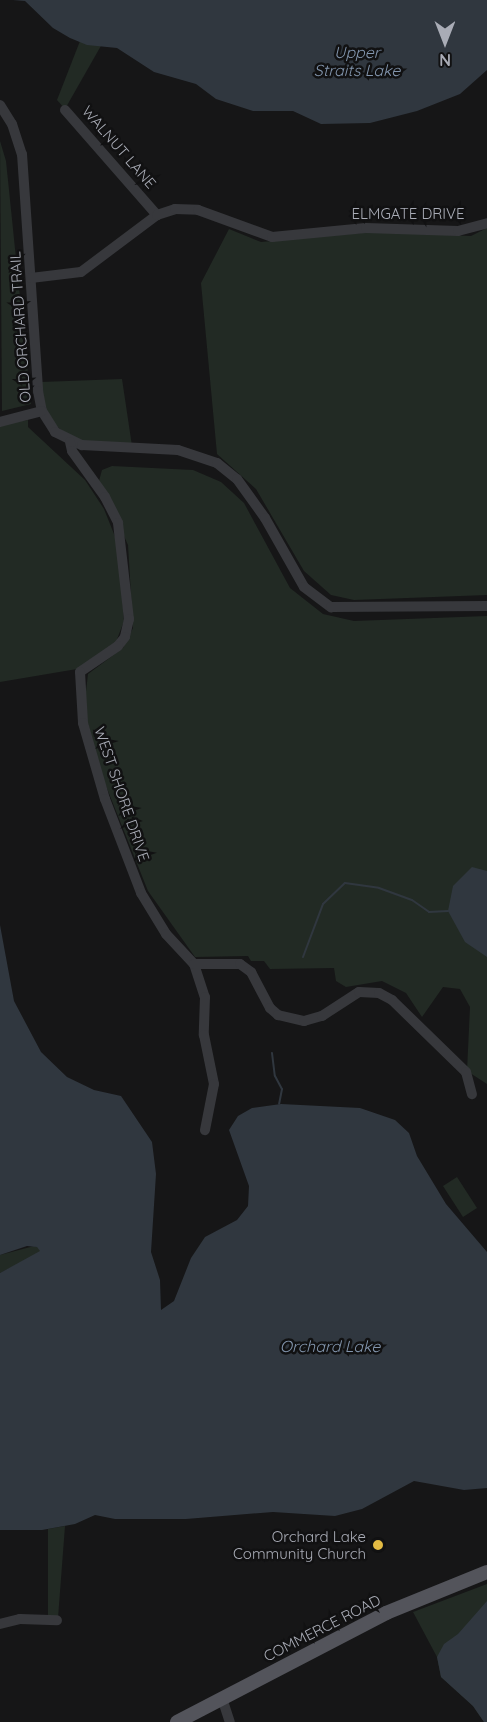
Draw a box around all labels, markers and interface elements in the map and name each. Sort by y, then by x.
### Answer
north arrow [415,12,475,72]
water label: Upper Straits Lake [314,42,400,80]
text: N [439,50,451,70]
street label: WALNUT LANE [78,102,160,192]
street label: ELMGATE DRIVE [351,205,465,223]
street label: OLD ORCHARD TRAIL [6,251,34,403]
street label: WEST SHORE DRIVE [91,724,153,864]
water label: Orchard Lake [280,1336,380,1356]
place label: Orchard Lake Community Church [233,1527,366,1562]
marker: Orchard Lake Community Church [371,1538,385,1552]
street label: COMMERCE ROAD [261,1591,383,1665]

